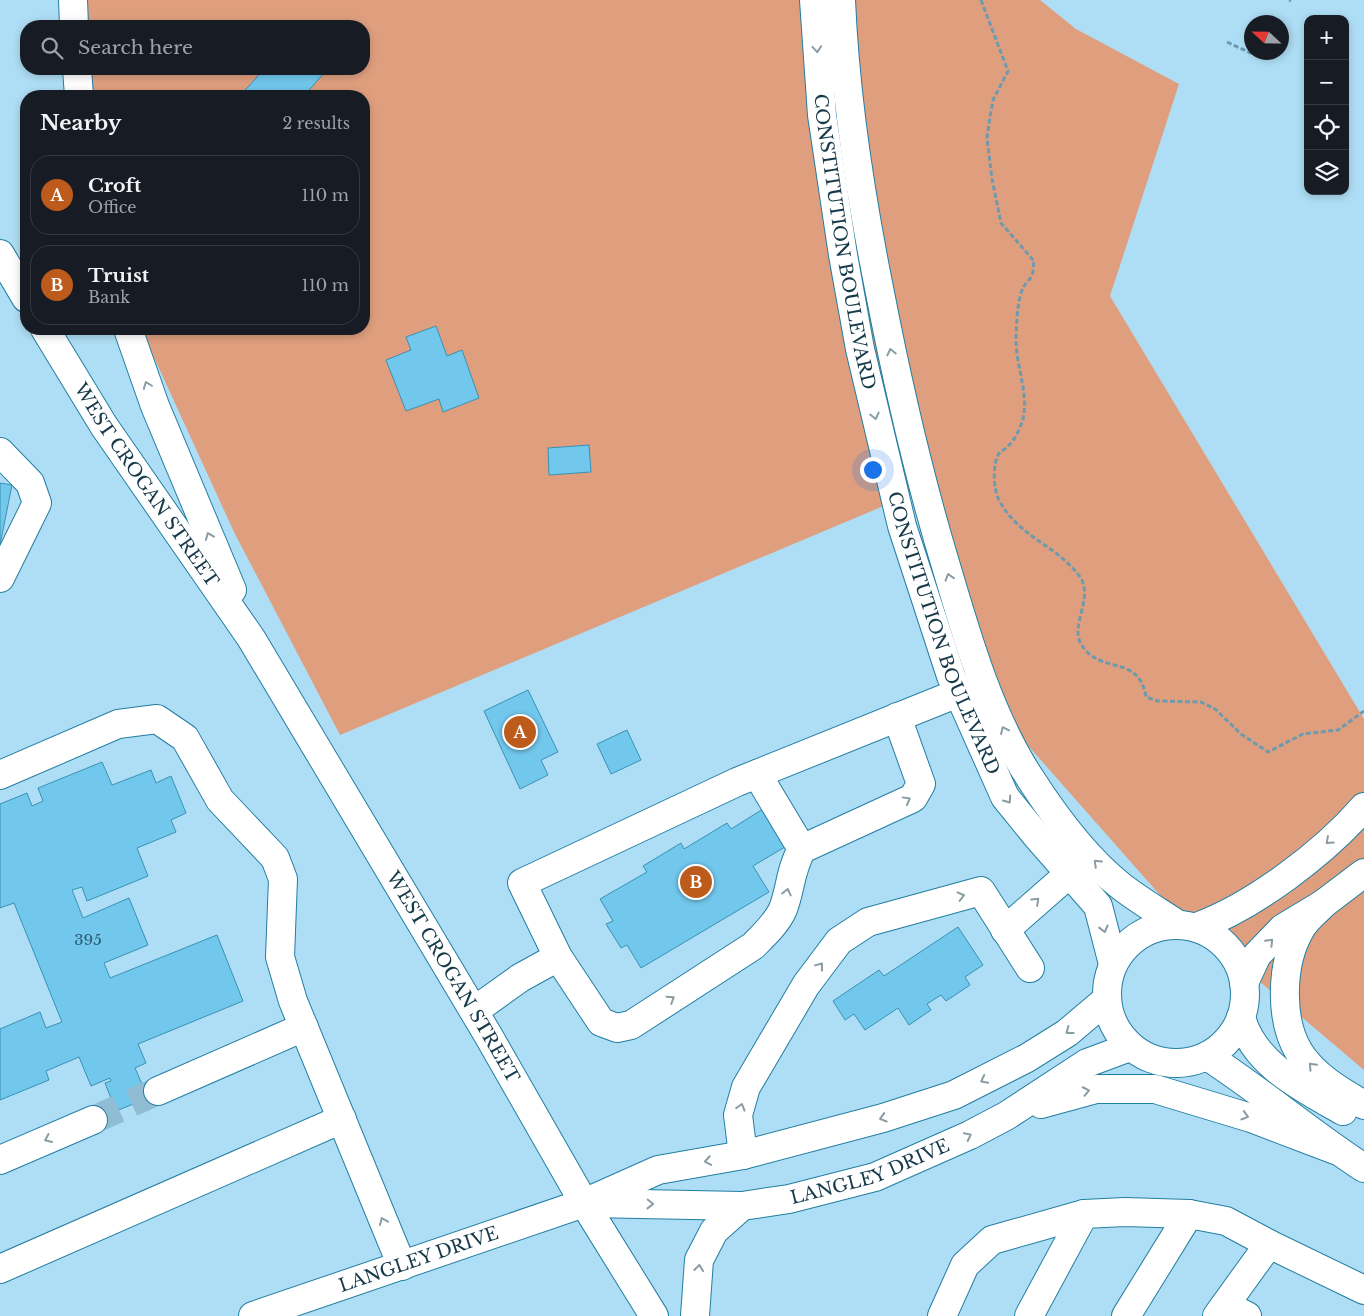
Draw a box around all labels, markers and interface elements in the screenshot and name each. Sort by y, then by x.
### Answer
north arrow [1244,15,1289,60]
map controls [1304,15,1349,195]
button: + [1304,15,1349,60]
search box [20,20,370,75]
icon: search [38,34,66,62]
text: Search here [78,36,193,59]
one-way arrow [812,45,823,53]
button: − [1304,60,1349,105]
street label: CONSTITUTION BOULEVARD [810,93,880,392]
button: locate [1304,105,1349,150]
text: Nearby [40,110,121,136]
text: 2 results [282,113,350,133]
button: layers [1304,150,1349,195]
text: Croft [88,174,141,197]
text: A [51,185,63,205]
text: 110 m [302,185,349,205]
text: Office [88,197,136,217]
text: Truist [88,264,149,287]
text: B [51,275,63,295]
text: 110 m [302,275,349,295]
text: Bank [88,287,130,307]
one-way arrow [886,348,897,357]
street label: WEST CROGAN STREET [69,378,223,592]
one-way arrow [143,382,153,390]
one-way arrow [869,412,880,421]
your location [860,457,886,483]
street label: CONSTITUTION BOULEVARD [883,489,1005,778]
one-way arrow [205,532,216,541]
one-way arrow [945,574,955,582]
pin: A [504,713,536,751]
one-way arrow [1000,726,1011,735]
one-way arrow [1002,794,1011,804]
one-way arrow [902,796,911,806]
one-way arrow [1326,835,1335,844]
one-way arrow [1093,860,1102,869]
pin: B [680,863,712,901]
street label: WEST CROGAN STREET [381,866,524,1087]
one-way arrow [781,887,792,896]
one-way arrow [957,891,966,902]
one-way arrow [1031,898,1040,907]
one-way arrow [1098,924,1109,933]
house number: 395 [74,930,102,949]
one-way arrow [1264,939,1273,948]
one-way arrow [815,963,823,972]
one-way arrow [666,996,675,1005]
one-way arrow [1065,1025,1075,1034]
one-way arrow [1309,1062,1318,1071]
one-way arrow [980,1074,989,1084]
one-way arrow [1082,1086,1091,1097]
one-way arrow [735,1103,745,1111]
one-way arrow [1240,1111,1248,1121]
one-way arrow [878,1112,887,1123]
one-way arrow [963,1132,972,1142]
one-way arrow [44,1133,53,1144]
street label: LANGLEY DRIVE [788,1134,953,1209]
one-way arrow [704,1155,712,1165]
one-way arrow [646,1199,654,1209]
one-way arrow [379,1217,390,1226]
street label: LANGLEY DRIVE [336,1222,501,1297]
one-way arrow [693,1263,704,1271]

